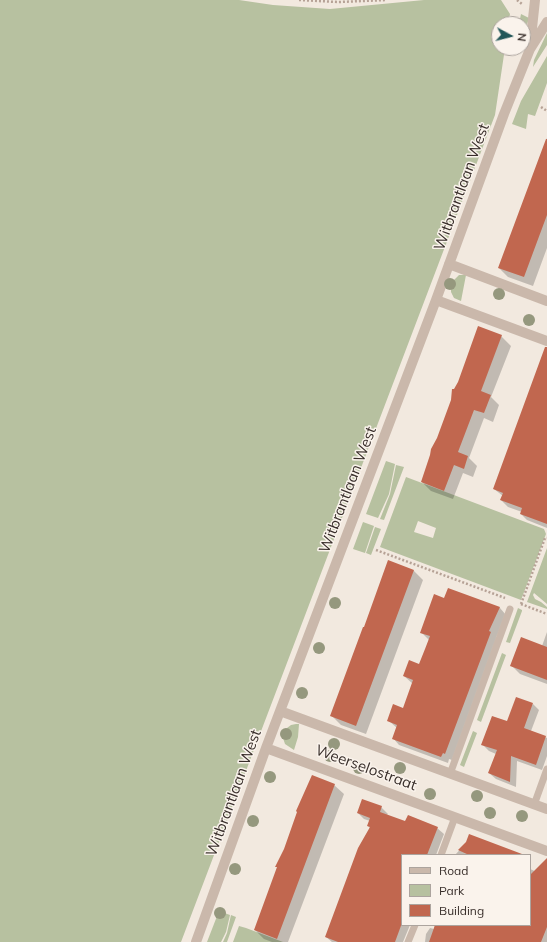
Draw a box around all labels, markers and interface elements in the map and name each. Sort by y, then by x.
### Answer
north arrow [491,16,531,56]
text: N [514,32,529,42]
street label: Witbrantlaan West [431,121,493,253]
street label: Witbrantlaan West [316,424,380,556]
street label: Witbrantlaan West [203,727,265,859]
street label: Weerselostraat [313,741,419,795]
legend [401,854,531,926]
text: Road [439,863,468,878]
text: Park [439,883,464,898]
text: Building [439,903,484,918]

